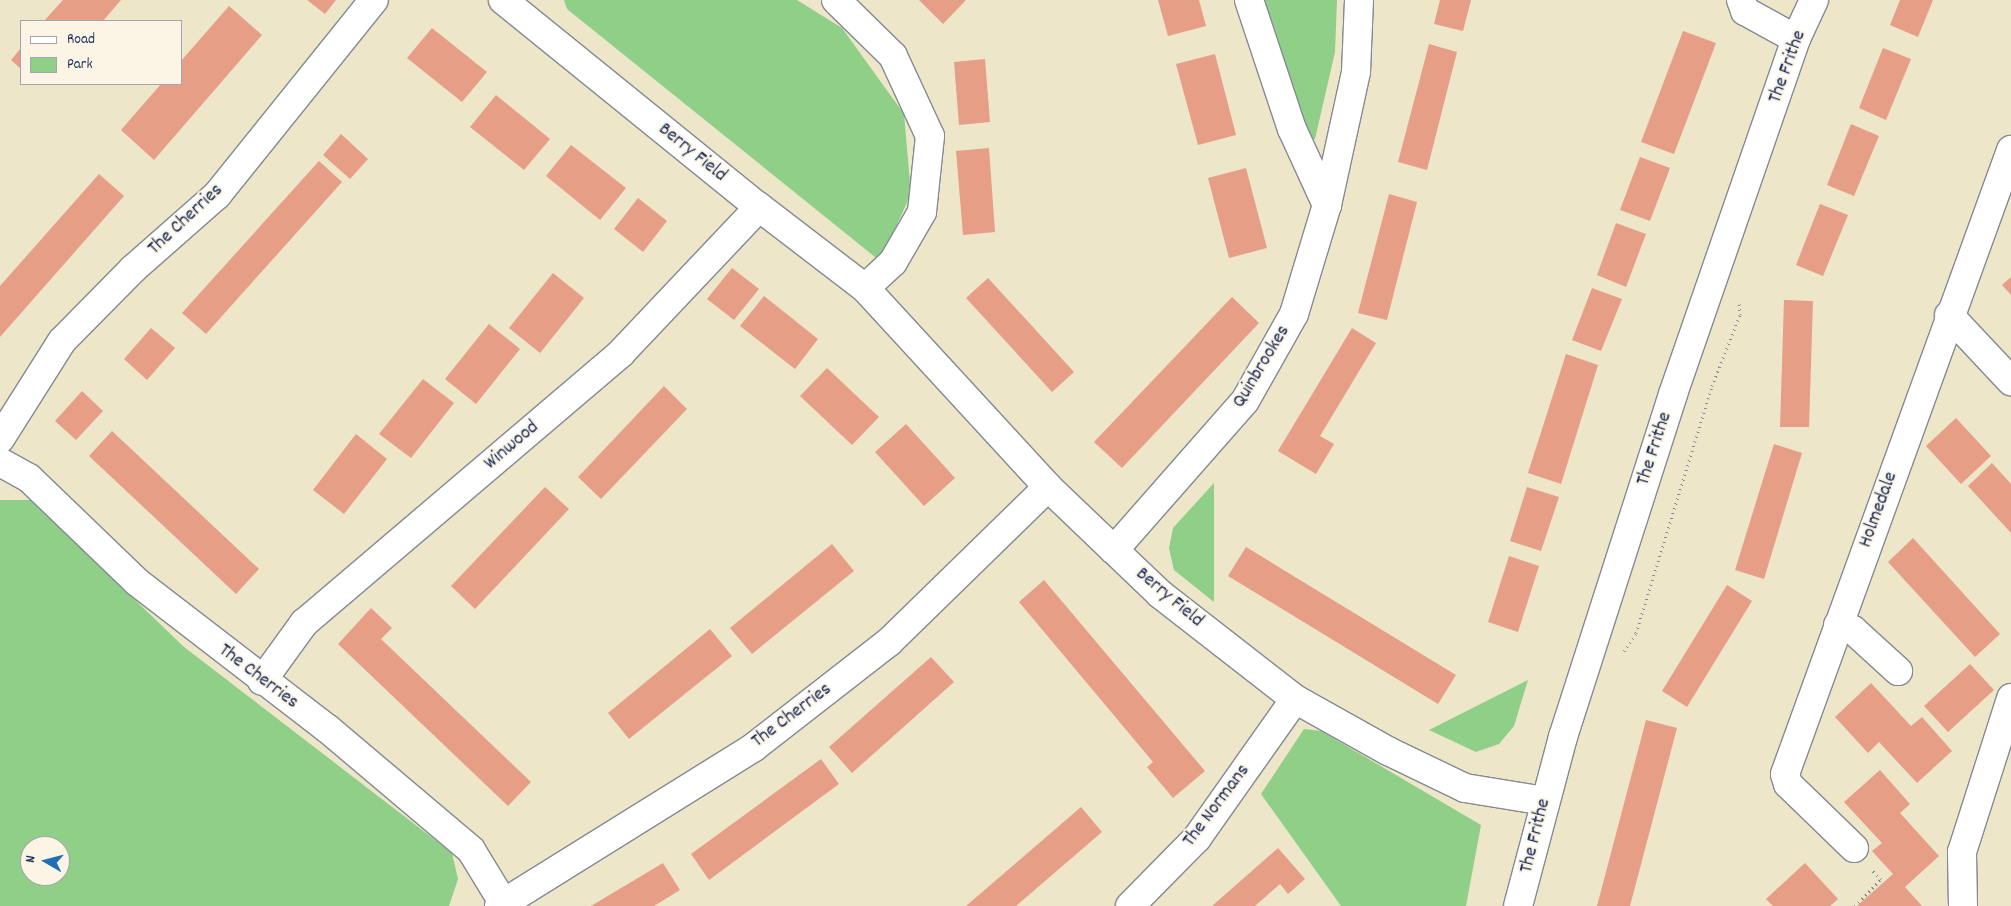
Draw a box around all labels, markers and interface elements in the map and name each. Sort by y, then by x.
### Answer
legend [20,20,182,85]
street label: The Frithe [1764,27,1812,107]
text: Road [67,29,95,51]
text: Park [67,54,93,76]
street label: Berry Field [653,118,731,188]
street label: The Cherries [143,179,229,261]
street label: Quinbrookes [1228,321,1296,413]
street label: The Frithe [1632,409,1678,489]
street label: Winwood [480,416,544,476]
street label: Holmedale [1854,469,1904,551]
street label: Berry Field [1130,563,1208,633]
street label: The Cherries [213,639,303,715]
street label: The Cherries [747,678,837,754]
street label: The Normans [1178,760,1256,852]
street label: The Frithe [1515,796,1557,876]
north arrow [20,836,70,886]
text: N [21,854,42,864]

